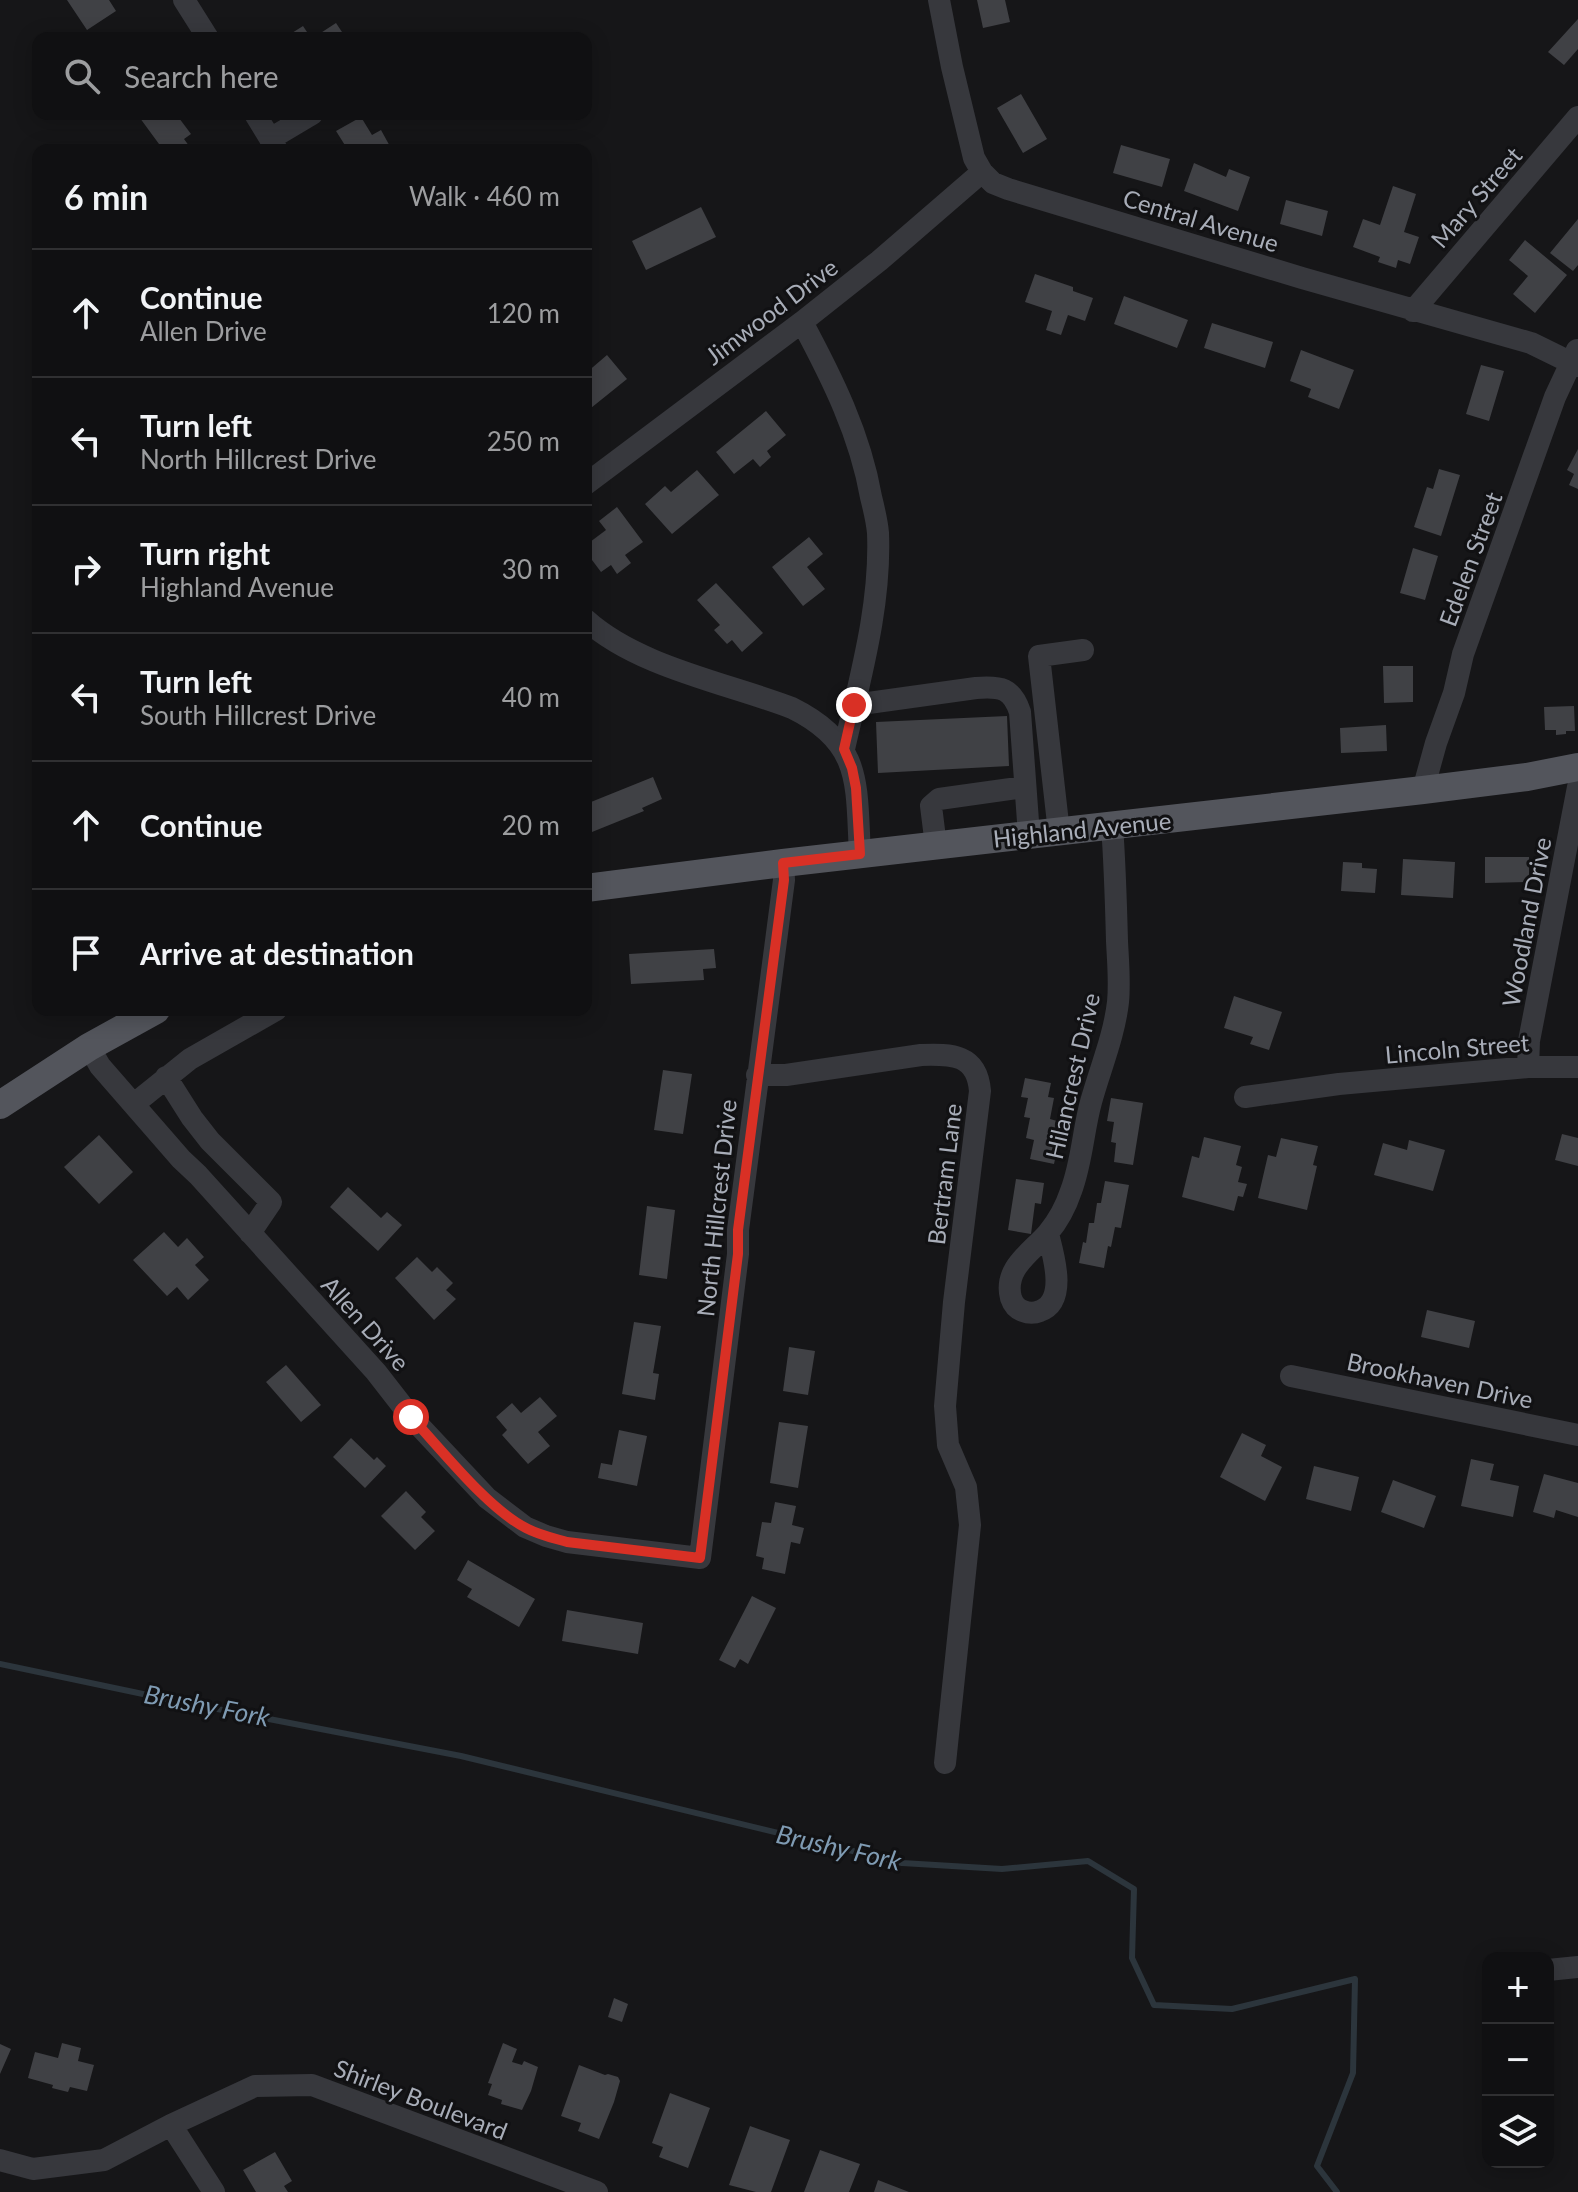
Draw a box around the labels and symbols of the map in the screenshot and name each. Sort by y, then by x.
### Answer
street label: Mary Street [1424,141,1528,253]
street label: Central Avenue [1120,183,1282,257]
street label: Jimwood Drive [699,252,843,370]
street label: Edelen Street [1432,488,1508,630]
route end [836,687,872,723]
street label: Highland Avenue [991,805,1173,853]
street label: Woodland Drive [1495,835,1557,1009]
street label: Hilancrest Drive [1039,990,1105,1162]
street label: Lincoln Street [1384,1027,1531,1069]
street label: North Hillcrest Drive [690,1098,742,1318]
street label: Bertram Lane [921,1102,967,1246]
street label: Allen Drive [316,1270,416,1376]
street label: Brookhaven Drive [1344,1346,1536,1414]
route start [393,1399,429,1435]
water label: Brushy Fork [142,1677,273,1733]
water label: Brushy Fork [773,1817,905,1877]
street label: Shirley Boulevard [330,2053,512,2145]

